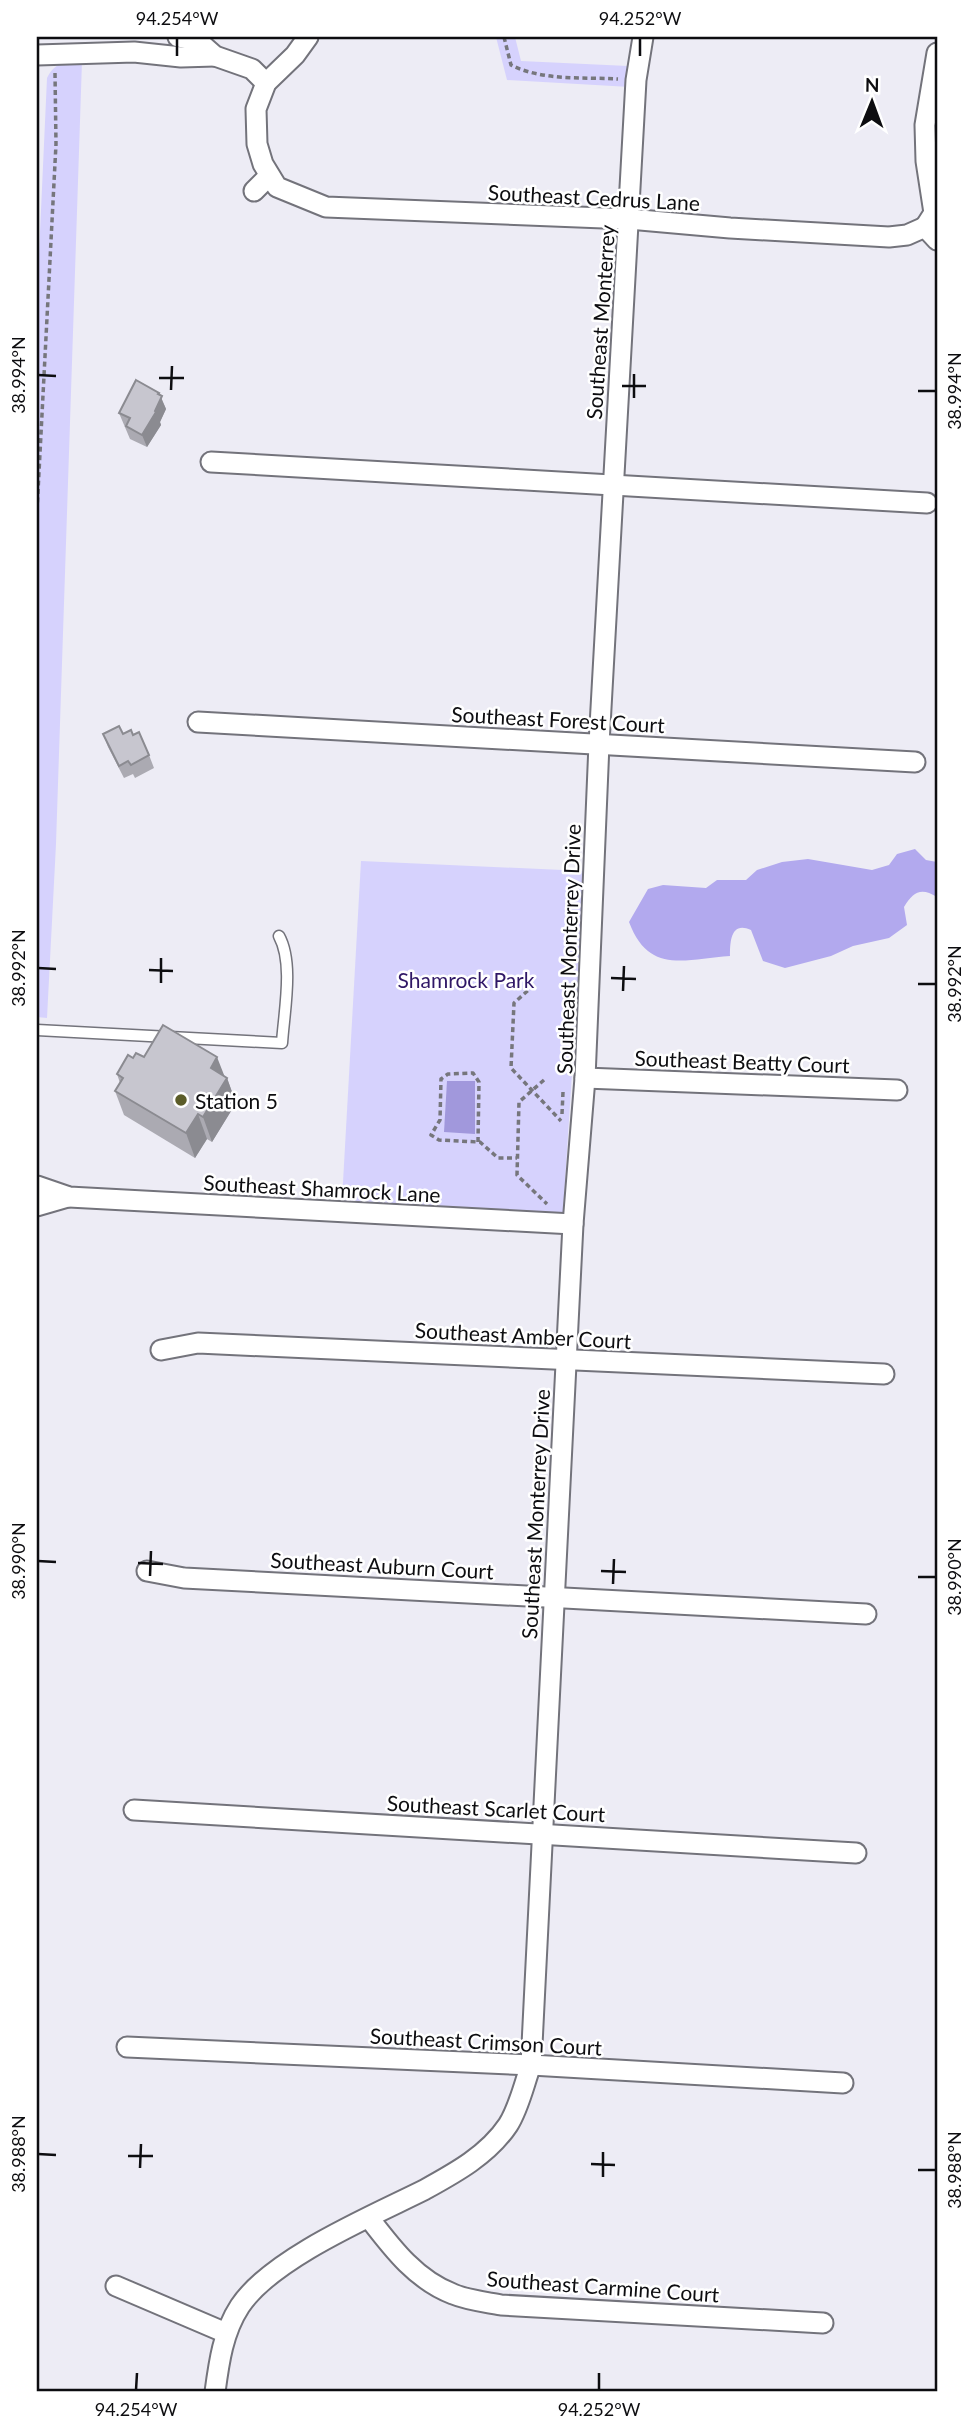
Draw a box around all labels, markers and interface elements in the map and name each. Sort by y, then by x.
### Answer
text: 94.254°W [136,7,219,29]
text: 94.252°W [599,7,682,29]
north arrow [838,66,908,136]
text: N [865,73,880,96]
street label: Southeast Cedrus Lane [487,179,701,215]
street label: Southeast Monterrey [581,223,619,420]
text: 38.994°N [7,336,29,414]
text: 38.994°N [943,352,965,430]
street label: Southeast Forest Court [451,701,666,737]
street label: Southeast Monterrey Drive [551,823,585,1075]
text: 38.992°N [7,929,29,1007]
text: 38.992°N [943,945,965,1023]
park label: Shamrock Park [398,967,535,992]
street label: Southeast Beatty Court [634,1045,850,1077]
place label: Station 5 [195,1088,278,1113]
marker: Station 5 [173,1092,189,1108]
street label: Southeast Shamrock Lane [203,1169,441,1207]
street label: Southeast Amber Court [414,1317,632,1353]
street label: Southeast Monterrey Drive [516,1388,554,1640]
text: 38.990°N [7,1522,29,1600]
text: 38.990°N [943,1538,965,1616]
street label: Southeast Auburn Court [270,1547,495,1583]
street label: Southeast Scarlet Court [386,1790,606,1826]
street label: Southeast Crimson Court [369,2022,603,2060]
text: 38.988°N [7,2115,29,2193]
text: 38.988°N [943,2131,965,2209]
street label: Southeast Carmine Court [486,2265,721,2307]
text: 94.254°W [95,2398,178,2420]
text: 94.252°W [558,2398,641,2420]

